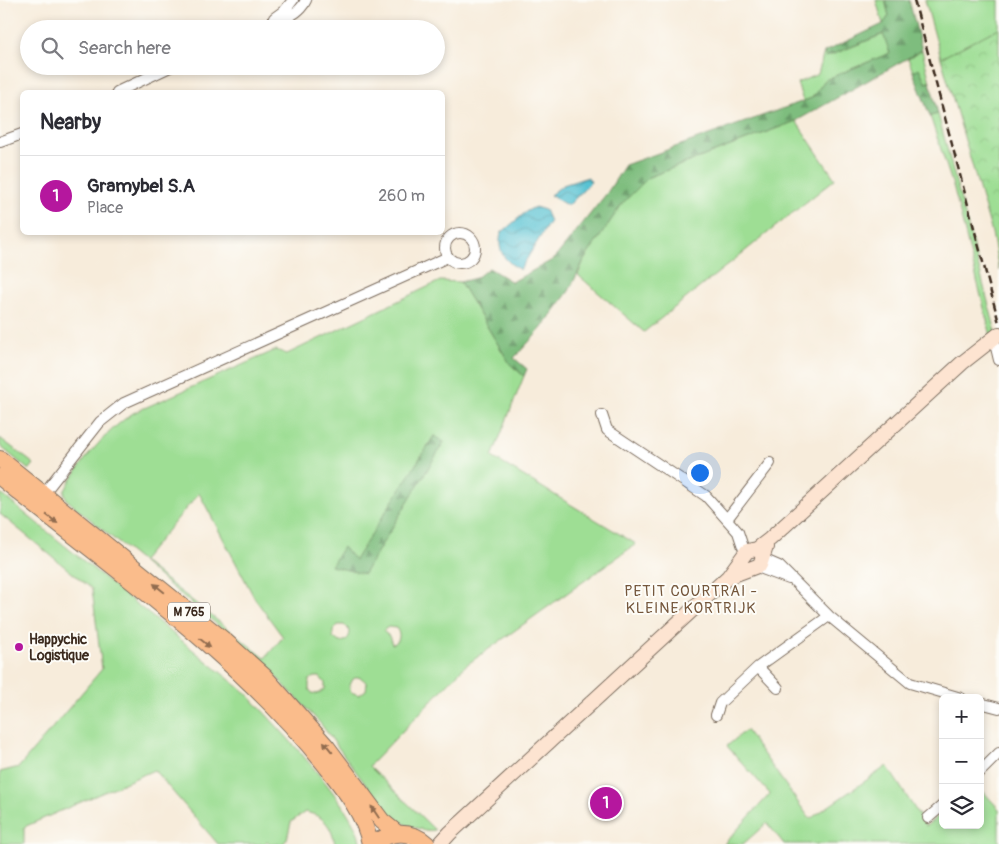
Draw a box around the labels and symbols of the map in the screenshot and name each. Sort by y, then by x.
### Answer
your location [687,460,713,486]
one-way arrow [45,513,58,524]
district label: PETIT COURTRAI - KLEINE KORTRIJK [624,582,758,618]
one-way arrow [153,583,166,594]
road number: M 765 [168,602,210,622]
place label: Happychic Logistique [29,631,90,664]
one-way arrow [198,637,211,648]
marker: Happychic Logistique [13,641,25,653]
one-way arrow [322,741,333,754]
pin: 1 [590,784,622,822]
one-way arrow [370,805,380,819]

